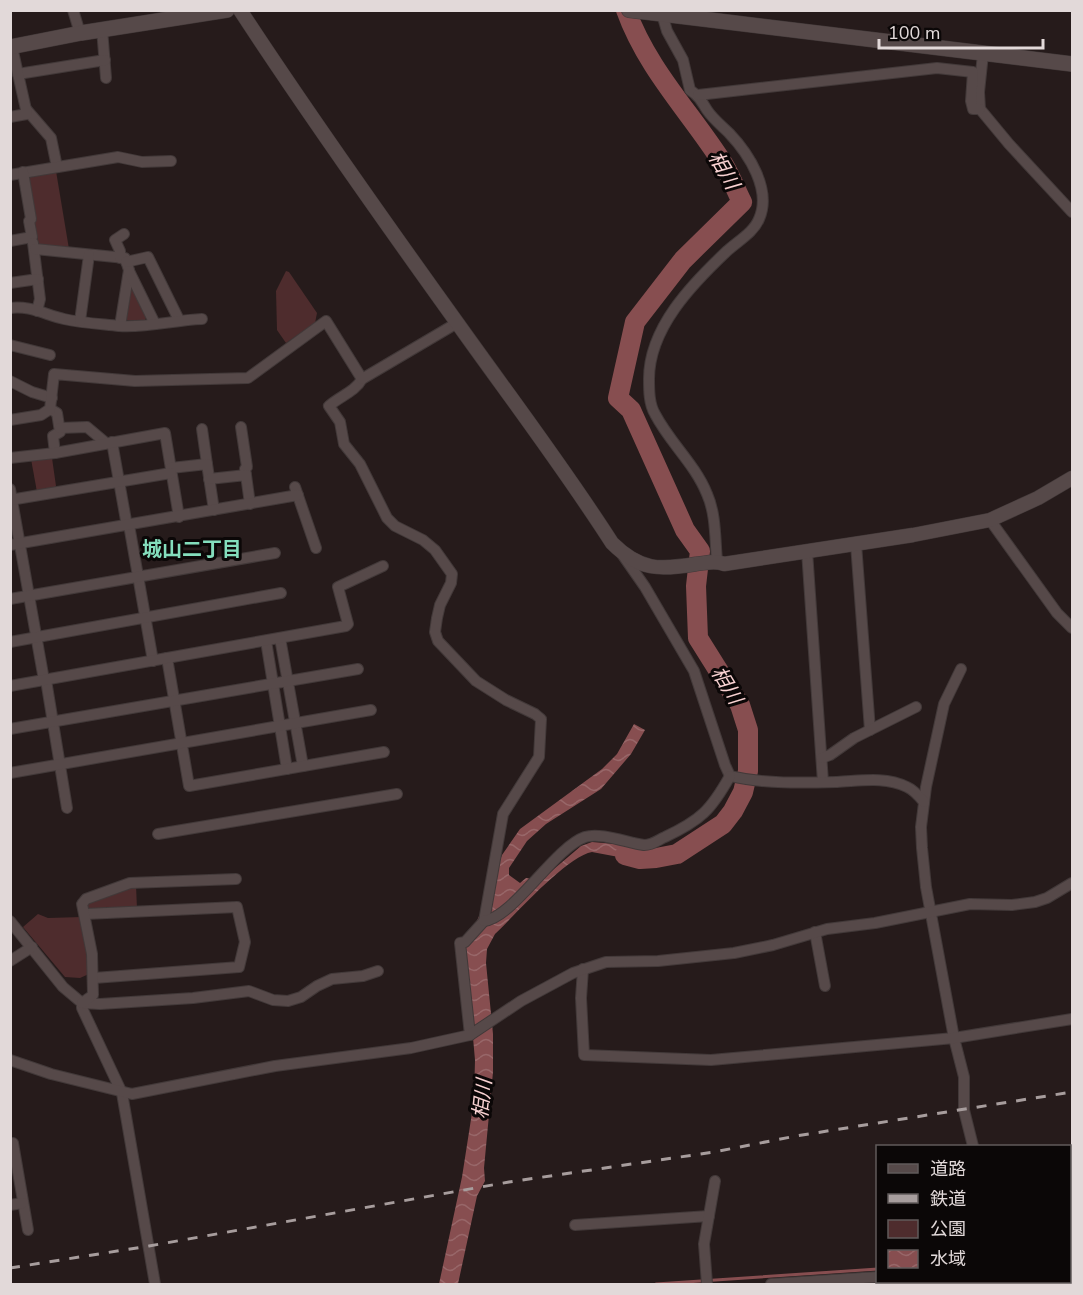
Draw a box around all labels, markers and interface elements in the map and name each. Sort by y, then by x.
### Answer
scale bar [879,12,1042,50]
text: 100 m [888,21,940,45]
water label: 相川 [702,146,746,196]
district label: 城山二丁目 [142,536,242,563]
water label: 相川 [705,661,749,711]
water label: 相川 [467,1076,498,1120]
legend [876,1145,1071,1283]
text: 道路 [930,1157,966,1181]
text: 鉄道 [930,1187,966,1211]
text: 公園 [930,1217,966,1241]
text: 水域 [930,1247,966,1271]

